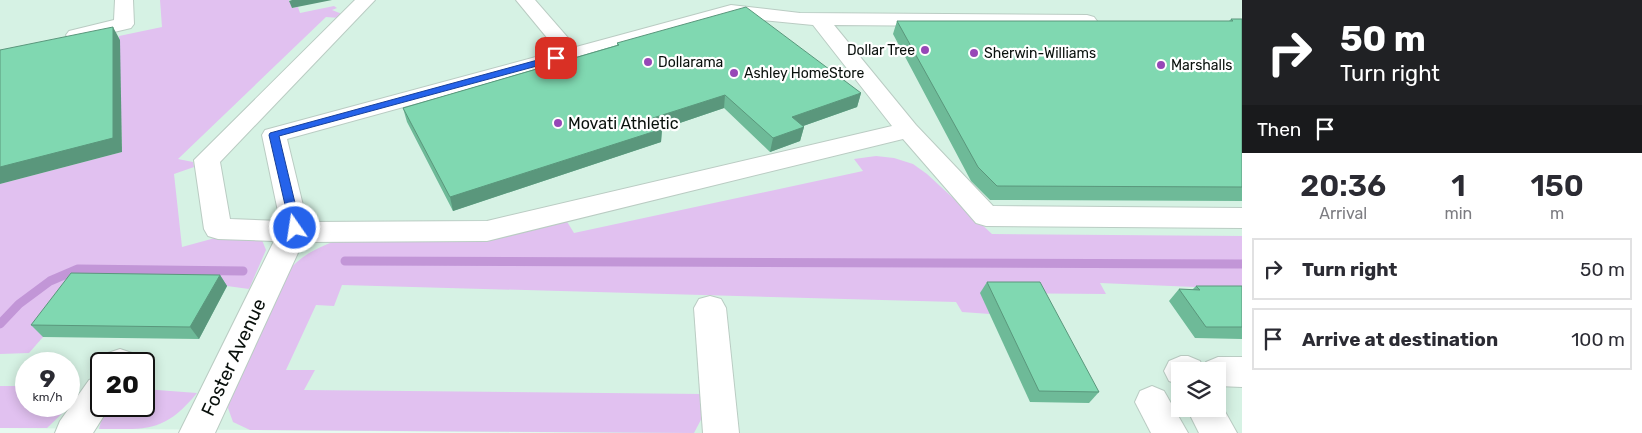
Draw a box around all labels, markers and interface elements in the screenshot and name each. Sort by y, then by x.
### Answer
text: 50 m [1340,18,1426,60]
icon: right [1257,20,1322,85]
pin [535,37,577,79]
place label: Dollar Tree [847,42,915,59]
icon: arrive [542,44,570,72]
marker: Dollar Tree [919,44,931,56]
place label: Sherwin-Williams [984,45,1096,62]
marker: Sherwin-Williams [968,47,980,59]
place label: Dollarama [658,54,723,71]
marker: Dollarama [642,56,654,68]
place label: Marshalls [1171,57,1233,74]
marker: Marshalls [1155,59,1167,71]
text: Turn right [1340,60,1440,87]
place label: Ashley HomeStore [744,65,865,82]
marker: Ashley HomeStore [728,67,740,79]
place label: Movati Athletic [568,114,679,133]
icon: arrive [1311,115,1339,143]
marker: Movati Athletic [552,117,564,129]
text: Then [1257,118,1301,141]
text: 20:36 [1300,168,1386,204]
text: 1 [1451,168,1466,204]
text: 150 [1530,168,1584,204]
position arrow [268,201,320,253]
text: Arrival [1319,204,1367,223]
text: min [1444,204,1472,223]
text: m [1550,204,1564,223]
icon: right [1259,255,1287,283]
text: Turn right [1302,258,1397,281]
text: 50 m [1580,258,1625,281]
street label: Foster Avenue [196,295,271,420]
icon: arrive [1259,325,1287,353]
text: Arrive at destination [1302,328,1498,351]
text: 100 m [1571,328,1625,351]
speed limit sign: 20 [90,352,155,417]
map controls [1171,362,1226,417]
button: layers [1171,362,1226,417]
text: 9 [39,364,56,393]
text: km/h [33,390,62,404]

